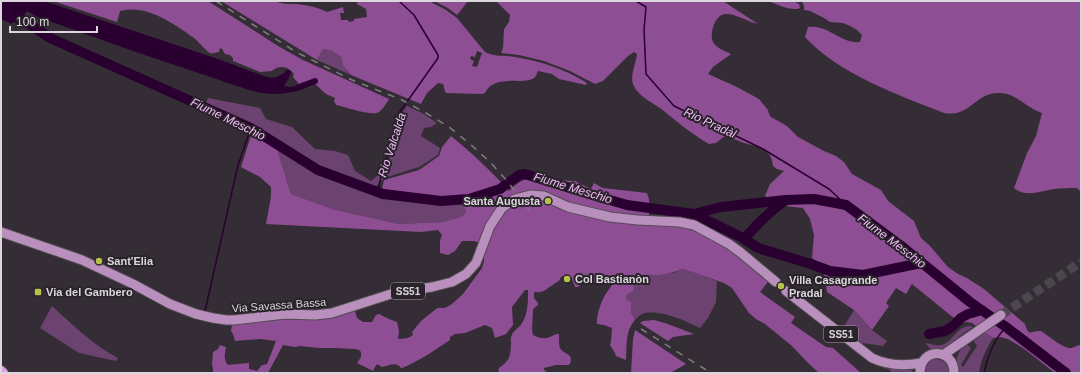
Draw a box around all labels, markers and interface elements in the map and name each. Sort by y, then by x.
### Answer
scale bar [10,8,97,34]
text: 100 m [16,15,49,29]
water label: Fiume Meschio [188,95,268,143]
water label: Rio Pradàl [682,105,739,141]
water label: Rio Valcalda [375,111,409,179]
water label: Fiume Meschio [532,169,614,207]
place label: Santa Augusta [463,195,541,207]
marker: Santa Augusta [543,196,553,206]
water label: Fiume Meschio [855,211,929,271]
place label: Sant'Elia [107,255,154,267]
marker: Sant'Elia [94,256,104,266]
place label: Col Bastianòn [575,273,649,285]
marker: Col Bastianòn [562,274,572,284]
place label: Villa Casagrande Pradal [789,274,877,299]
marker: Villa Casagrande Pradal [776,281,786,291]
road number: SS51 [391,283,425,299]
place label: Via del Gambero [46,286,133,298]
marker: Via del Gambero [33,287,43,297]
street label: Via Savassa Bassa [231,296,327,314]
road number: SS51 [824,326,858,342]

